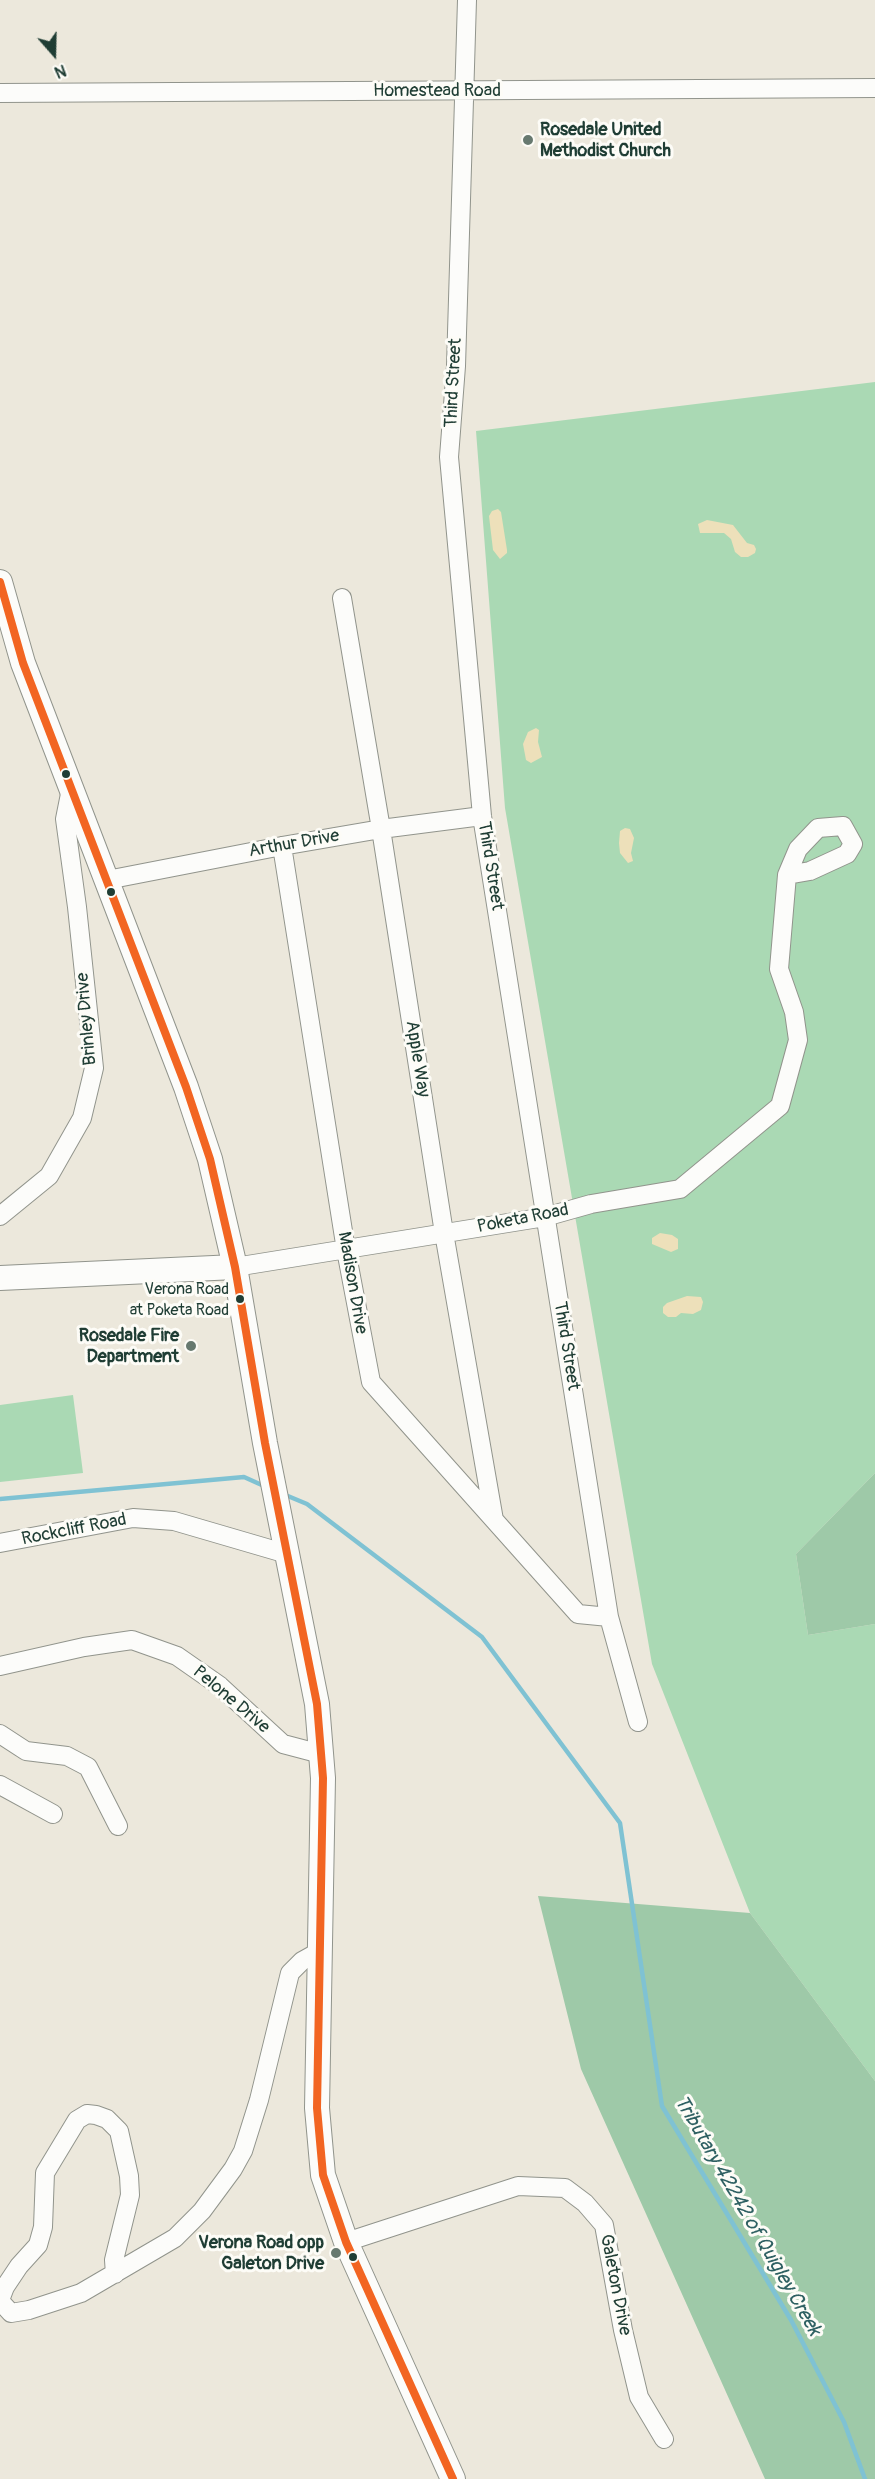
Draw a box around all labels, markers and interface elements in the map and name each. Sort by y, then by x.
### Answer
north arrow [24,24,84,84]
text: N [52,60,69,82]
street label: Homestead Road [373,80,501,102]
place label: Rosedale United Methodist Church [540,119,671,162]
marker: Rosedale United Methodist Church [521,133,535,147]
street label: Third Street [441,338,467,428]
unlabelled marker [60,768,72,780]
street label: Third Street [472,820,508,912]
street label: Arthur Drive [247,825,341,863]
unlabelled marker [105,886,117,898]
street label: Brinley Drive [72,972,102,1066]
street label: Apple Way [400,1019,434,1099]
street label: Poketa Road [475,1200,571,1238]
street label: Madison Drive [332,1230,372,1336]
place label: Verona Road at Poketa Road [130,1280,229,1318]
marker: Verona Road at Poketa Road [234,1293,246,1305]
street label: Third Street [548,1300,584,1392]
place label: Rosedale Fire Department [79,1325,179,1368]
marker: Rosedale Fire Department [184,1339,198,1353]
street label: Rockcliff Road [20,1509,128,1551]
street label: Pelone Drive [188,1662,274,1738]
water label: Tributary 42242 of Quigley Creek [668,2092,826,2340]
place label: Verona Road opp Galeton Drive [198,2232,324,2274]
street label: Galeton Drive [595,2233,635,2337]
marker: Verona Road opp Galeton Drive [329,2246,343,2260]
unlabelled marker [347,2251,359,2263]

